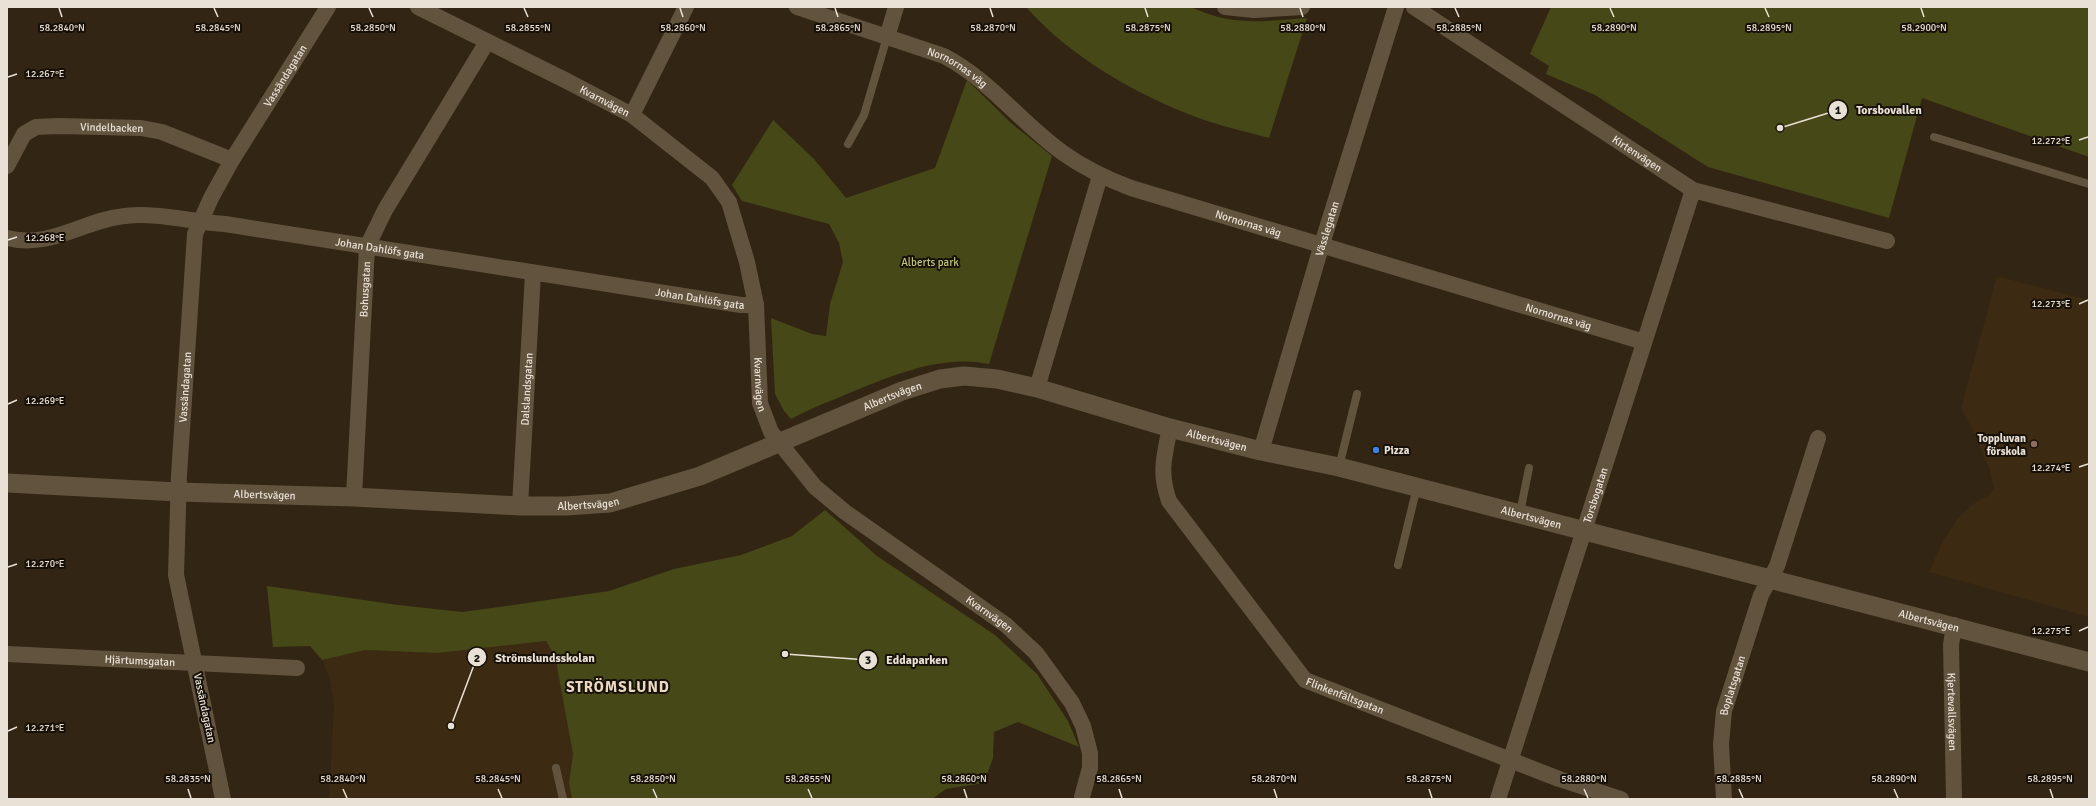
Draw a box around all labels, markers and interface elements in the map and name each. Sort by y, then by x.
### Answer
text: 58.2840°N [39,22,85,34]
text: 58.2845°N [195,22,241,34]
text: 58.2850°N [350,22,396,34]
text: 58.2855°N [505,22,551,34]
text: 58.2860°N [660,22,706,34]
text: 58.2865°N [815,22,861,34]
text: 58.2870°N [970,22,1016,34]
text: 58.2875°N [1125,22,1171,34]
text: 58.2880°N [1280,22,1326,34]
text: 58.2885°N [1436,22,1482,34]
text: 58.2890°N [1591,22,1637,34]
text: 58.2895°N [1746,22,1792,34]
text: 58.2900°N [1901,22,1947,34]
street label: Vassändagatan [261,42,310,109]
street label: Nornornas väg [926,45,990,91]
text: 12.267°E [26,68,65,80]
street label: Kvarnvägen [577,83,632,120]
callout: Torsbovallen [1828,98,1930,122]
text: 1 [1835,103,1842,118]
text: Torsbovallen [1856,103,1922,118]
street label: Vindelbacken [80,121,144,135]
street label: Kirtenvägen [1610,133,1664,175]
text: 12.272°E [2032,135,2071,147]
street label: Vässlegatan [1313,200,1342,258]
street label: Nornornas väg [1214,208,1283,240]
text: 12.268°E [26,232,65,244]
street label: Johan Dahlöfs gata [335,235,426,262]
park label: Alberts park [901,256,959,269]
street label: Bohusgatan [357,261,373,318]
street label: Johan Dahlöfs gata [655,286,745,312]
text: 12.273°E [2032,298,2071,310]
street label: Nornornas väg [1524,301,1593,333]
street label: Vassändagatan [177,351,194,423]
street label: Dalslandsgatan [518,352,536,426]
street label: Kvarnvägen [751,357,769,414]
street label: Albertsvägen [861,379,923,414]
text: 12.269°E [26,395,65,407]
street label: Albertsvägen [1185,426,1248,454]
place label: Toppluvan förskola [1978,432,2026,458]
marker: Toppluvan förskola [2029,439,2039,449]
place label: Pizza [1384,444,1410,457]
marker: Pizza [1371,445,1381,455]
text: 12.274°E [2032,462,2071,474]
street label: Torsbogatan [1581,466,1611,525]
street label: Albertsvägen [234,488,296,502]
street label: Albertsvägen [557,495,621,513]
street label: Albertsvägen [1500,503,1563,532]
text: 12.270°E [26,558,65,570]
street label: Kvarnvägen [963,593,1016,635]
street label: Albertsvägen [1897,607,1961,635]
text: 12.275°E [2032,625,2071,637]
callout: Strömslundsskolan [467,645,603,669]
callout: Eddaparken [858,648,955,672]
text: 2 [474,651,480,666]
text: Strömslundsskolan [495,651,595,666]
street label: Hjärtumsgatan [104,653,175,669]
text: 3 [865,653,871,668]
text: Eddaparken [886,653,948,668]
street label: Boplatsgatan [1718,654,1748,716]
street label: Vassändagatan [191,672,218,744]
street label: Kjertevallsvägen [1945,673,1959,751]
street label: Flinkenfältsgatan [1304,675,1386,717]
district label: STRÖMSLUND [566,678,670,696]
text: 12.271°E [26,722,65,734]
text: 58.2835°N [165,773,211,785]
text: 58.2840°N [320,773,366,785]
text: 58.2845°N [475,773,521,785]
text: 58.2850°N [630,773,676,785]
text: 58.2855°N [785,773,831,785]
text: 58.2860°N [941,773,987,785]
text: 58.2865°N [1096,773,1142,785]
text: 58.2870°N [1251,773,1297,785]
text: 58.2875°N [1406,773,1452,785]
text: 58.2880°N [1561,773,1607,785]
text: 58.2885°N [1716,773,1762,785]
text: 58.2890°N [1871,773,1917,785]
text: 58.2895°N [2027,773,2073,785]

